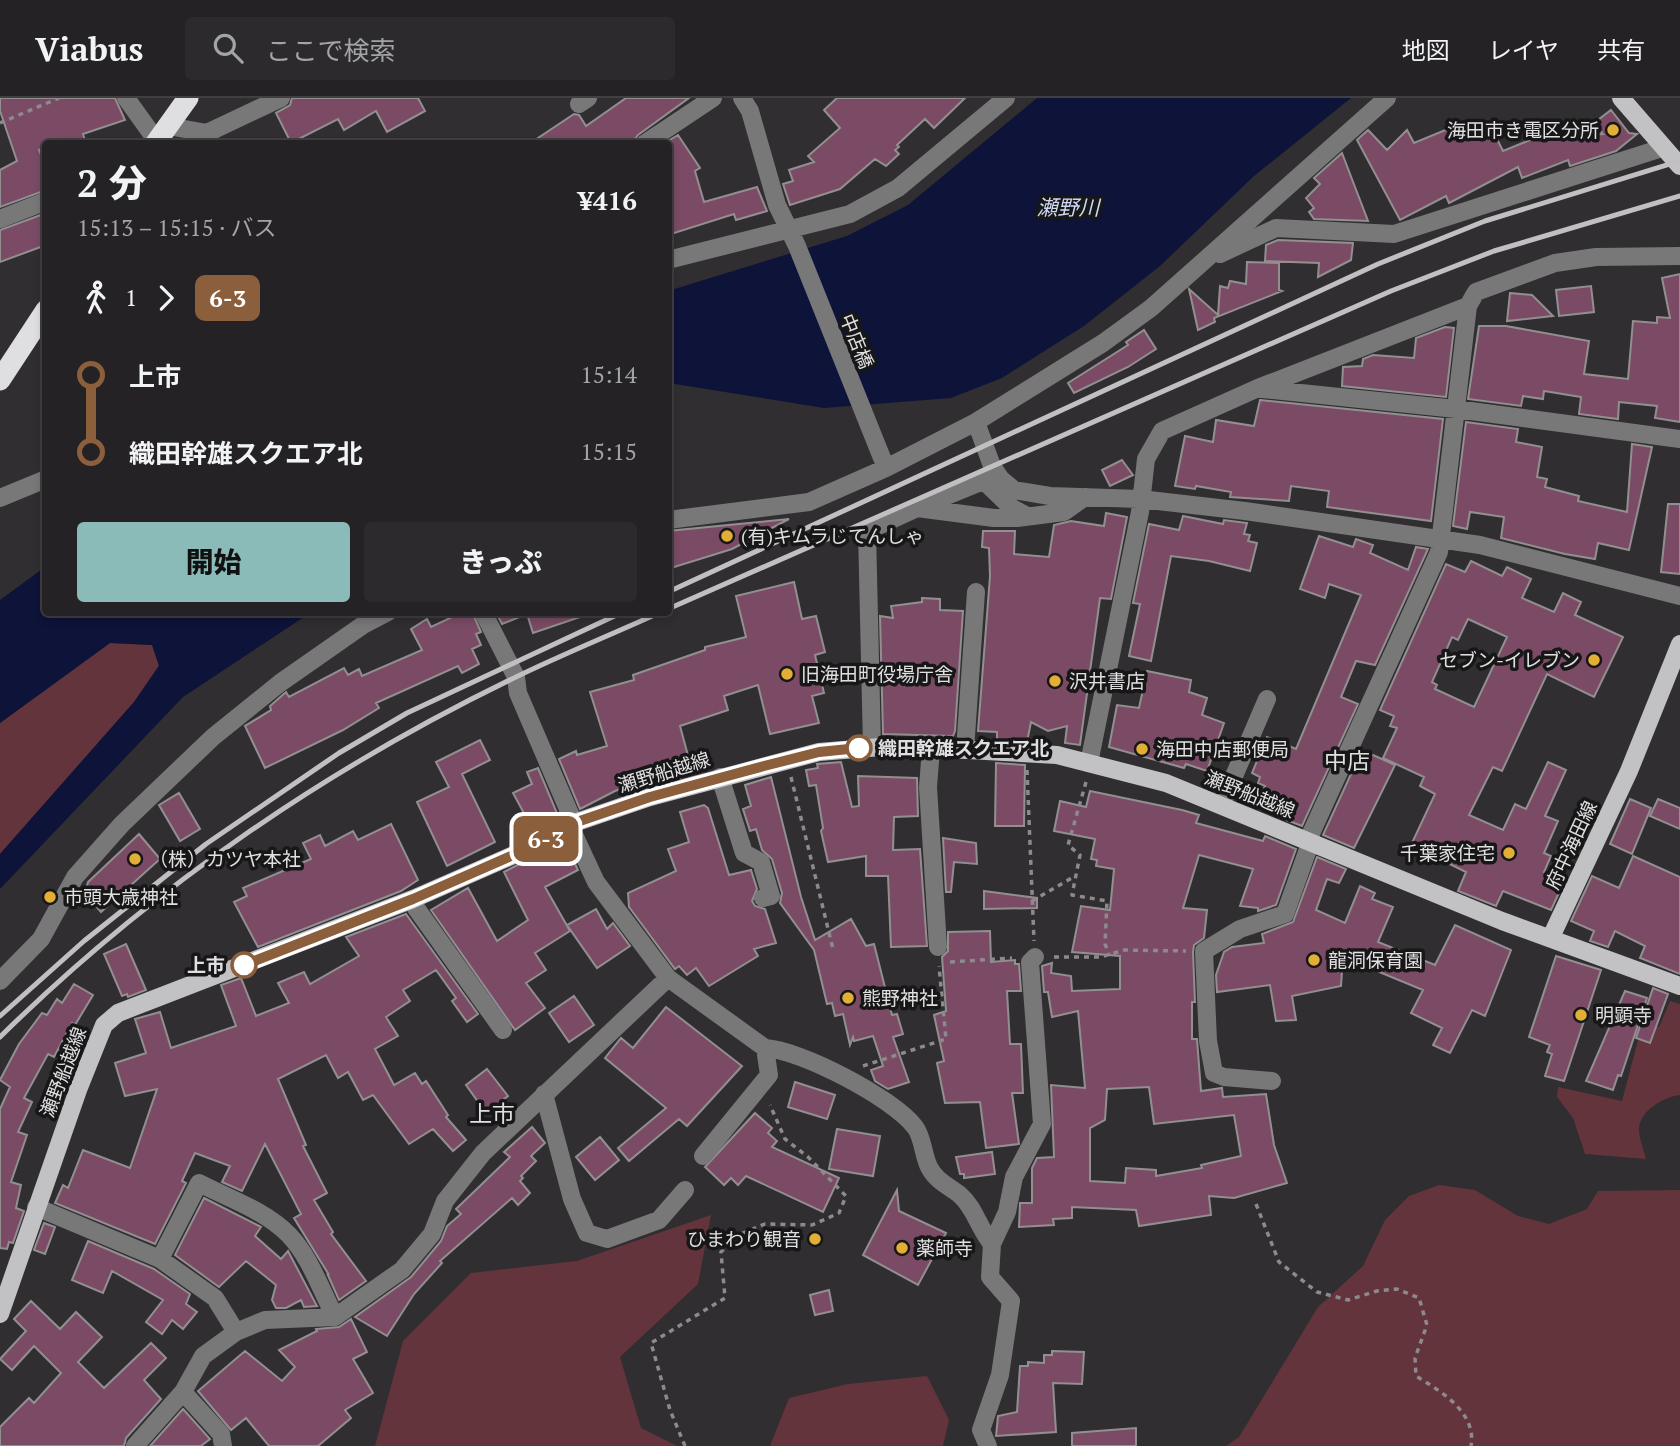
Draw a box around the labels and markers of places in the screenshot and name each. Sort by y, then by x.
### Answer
place label: 海田市き電区分所 [1447,117,1599,142]
marker: 海田市き電区分所 [1605,122,1621,138]
place label: (有)キムラじてんしゃ [741,523,924,548]
marker: (有)キムラじてんしゃ [719,528,735,544]
place label: セブン-イレブン [1439,647,1580,672]
marker: セブン-イレブン [1586,652,1602,668]
place label: 旧海田町役場庁舎 [801,661,953,686]
marker: 旧海田町役場庁舎 [779,666,795,682]
place label: 沢井書店 [1069,668,1145,693]
marker: 沢井書店 [1047,673,1063,689]
marker: 織田幹雄スクエア北 [846,735,872,761]
place label: 織田幹雄スクエア北 [878,735,1049,760]
place label: 海田中店郵便局 [1156,736,1289,761]
marker: 海田中店郵便局 [1134,741,1150,757]
place label: 千葉家住宅 [1400,840,1495,865]
marker: 千葉家住宅 [1501,845,1517,861]
place label: （株）カツヤ本社 [149,846,301,871]
marker: （株）カツヤ本社 [127,851,143,867]
place label: 市頭大歳神社 [64,884,178,909]
marker: 市頭大歳神社 [42,889,58,905]
place label: 龍洞保育園 [1328,947,1423,972]
place label: 上市 [187,952,225,977]
marker: 上市 [231,952,257,978]
marker: 龍洞保育園 [1306,952,1322,968]
place label: 熊野神社 [862,985,938,1010]
marker: 熊野神社 [840,990,856,1006]
place label: 明顕寺 [1595,1002,1652,1027]
marker: 明顕寺 [1573,1007,1589,1023]
place label: ひまわり観音 [687,1226,801,1251]
marker: ひまわり観音 [807,1231,823,1247]
place label: 薬師寺 [916,1235,973,1260]
marker: 薬師寺 [894,1240,910,1256]

